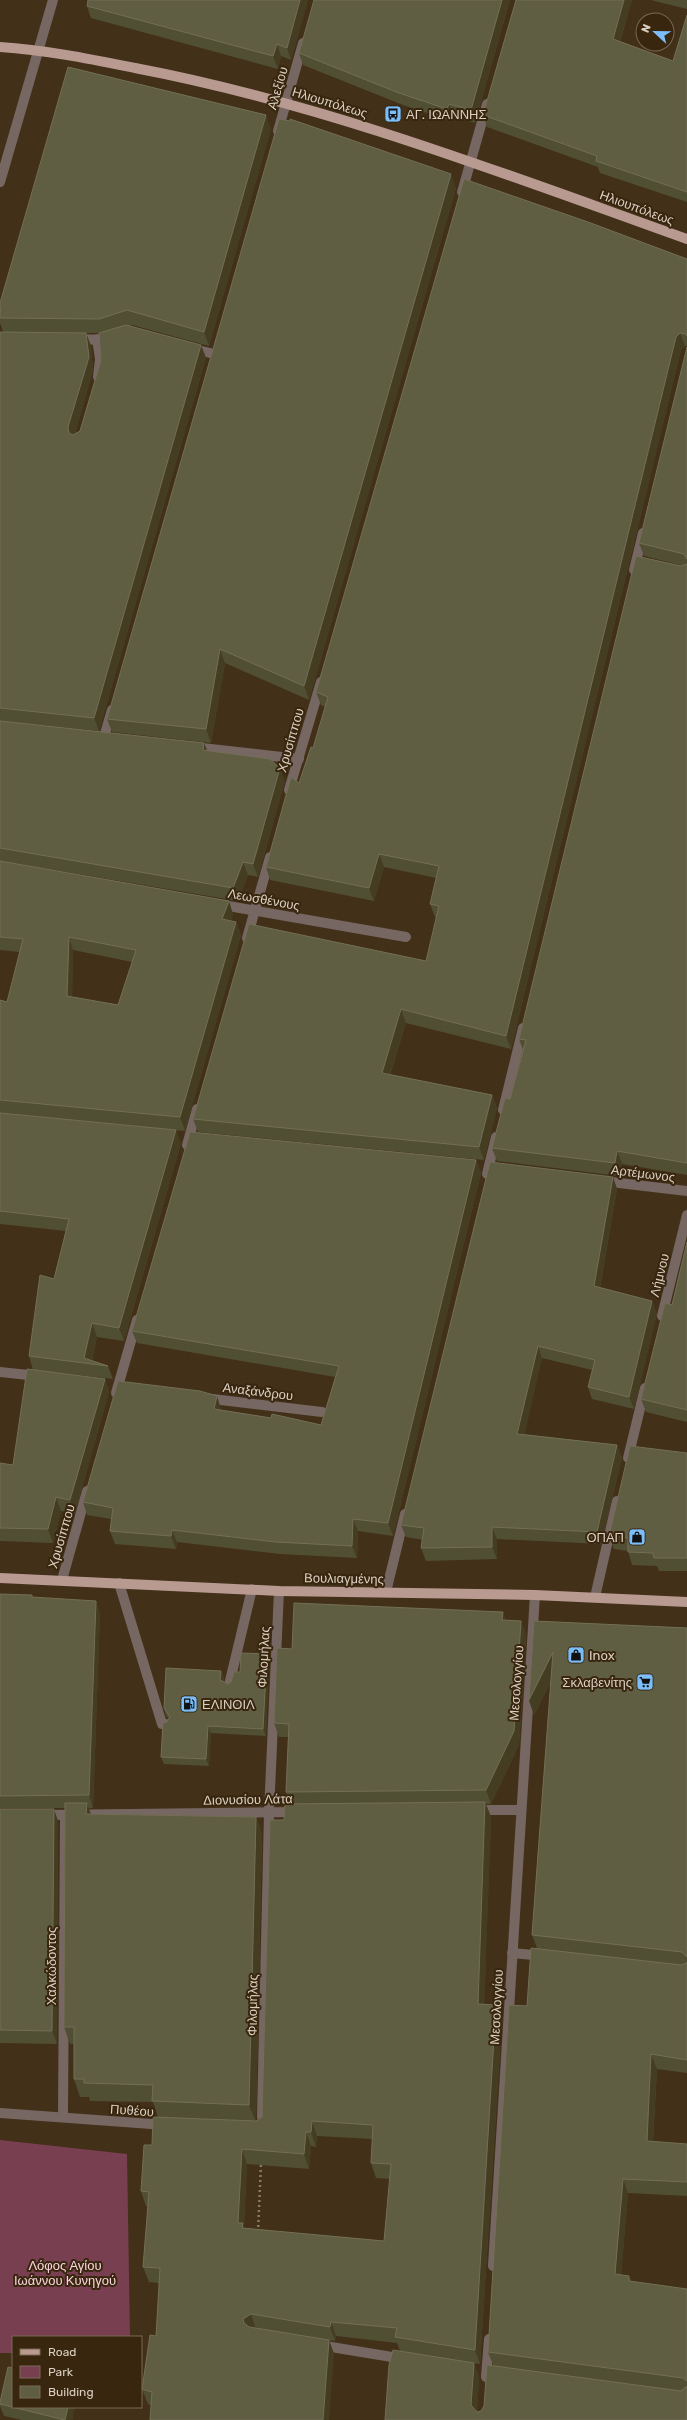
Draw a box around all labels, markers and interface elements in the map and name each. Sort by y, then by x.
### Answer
north arrow [635,12,675,52]
text: N [639,22,654,35]
street label: Αλεξίου [264,65,291,111]
street label: Ηλιουπόλεως [290,84,369,121]
bus stop icon: ΑΓ. ΙΩΑΝΝΗΣ [383,104,403,124]
place label: ΑΓ. ΙΩΑΝΝΗΣ [406,107,487,122]
street label: Ηλιουπόλεως [598,187,676,228]
street label: Χρυσίππου [274,706,307,774]
street label: Λεωσθένους [227,886,301,913]
street label: Αρτέμωνος [610,1162,676,1185]
street label: Λήμνου [647,1252,672,1298]
street label: Αναξάνδρου [222,1380,294,1403]
street label: Χρυσίππου [45,1502,78,1570]
shop icon: ΟΠΑΠ [627,1527,647,1547]
place label: ΟΠΑΠ [586,1530,624,1545]
street label: Βουλιαγμένης [304,1570,384,1587]
street label: Φιλομήλας [254,1626,273,1688]
street label: Μεσολογγίου [506,1645,527,1721]
shop icon: Inox [566,1645,586,1665]
place label: Inox [589,1648,615,1663]
supermarket icon: Σκλαβενίτης [635,1672,655,1692]
place label: Σκλαβενίτης [562,1675,632,1690]
fuel station icon: ΕΛΙΝΟΙΛ [179,1694,199,1714]
place label: ΕΛΙΝΟΙΛ [202,1697,255,1712]
street label: Διονυσίου Λάτα [203,1791,293,1808]
street label: Χαλκώδοντος [44,1927,59,2005]
street label: Μεσολογγίου [487,1969,506,2045]
street label: Φιλομήλας [244,1974,261,2036]
street label: Πυθέου [110,2101,154,2120]
park label: Λόφος Αγίου Ιωάννου Κυνηγού [14,2258,116,2288]
legend [12,2336,142,2408]
text: Road [48,2345,76,2359]
text: Park [48,2365,74,2379]
text: Building [48,2385,94,2399]

